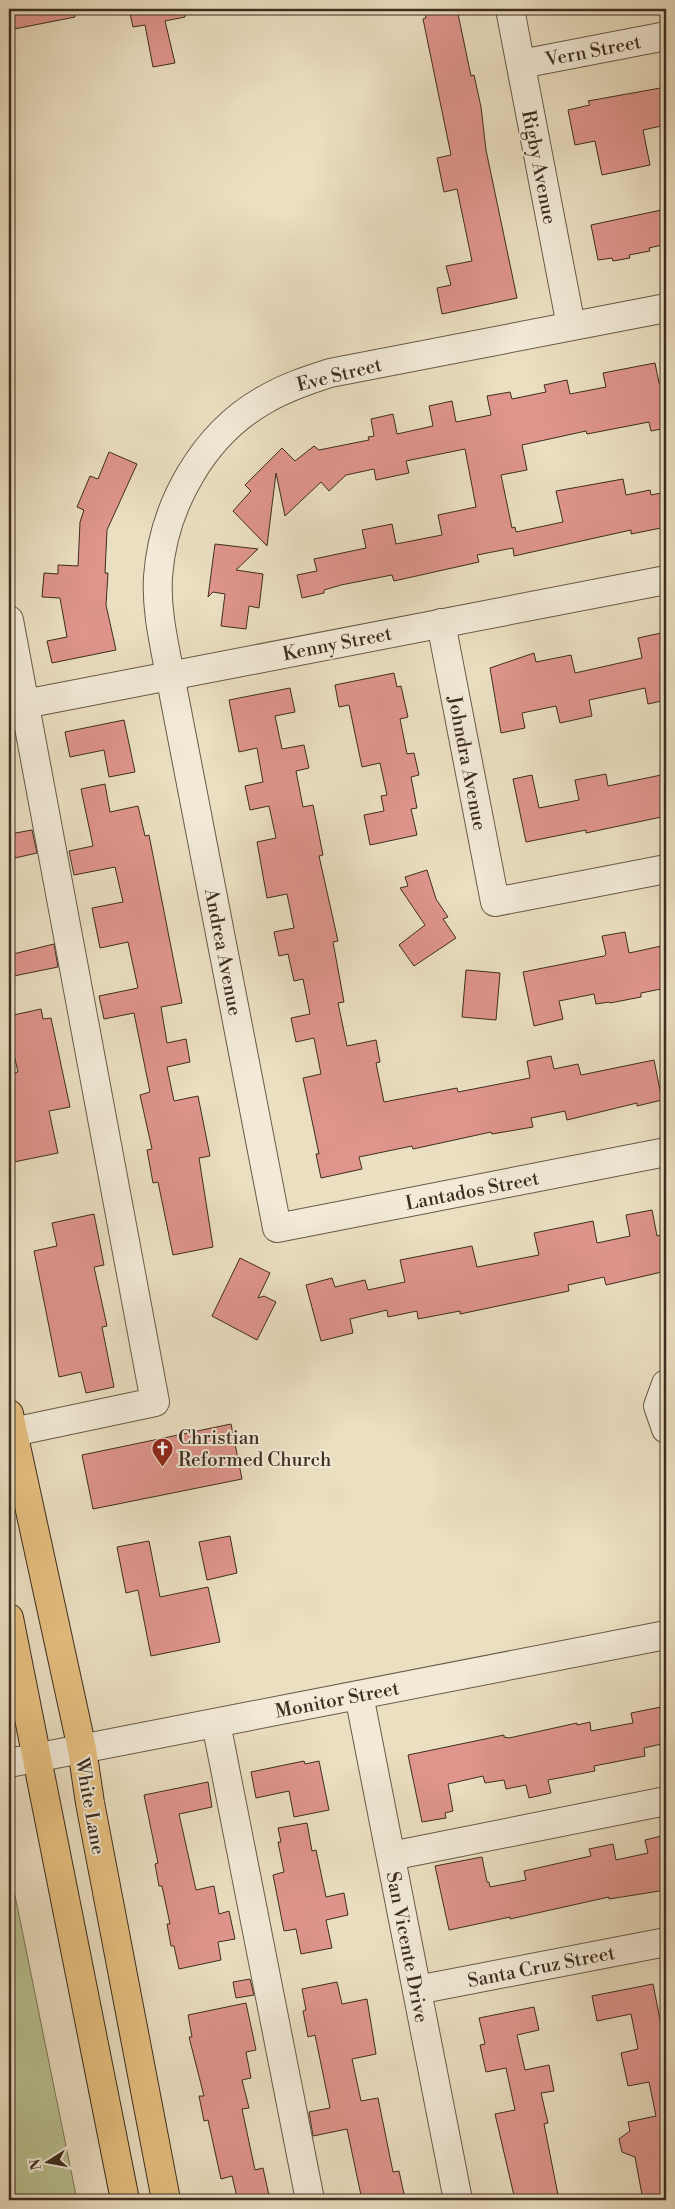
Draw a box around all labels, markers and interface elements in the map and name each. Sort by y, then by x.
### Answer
street label: Vern Street [542,30,643,72]
street label: Rigby Avenue [516,108,562,226]
street label: Eve Street [294,353,385,397]
street label: Kenny Street [281,622,394,666]
street label: Johndra Avenue [442,693,492,832]
street label: Andrea Avenue [199,886,247,1018]
street label: Lantados Street [403,1166,541,1216]
place label: Christian Reformed Church [178,1426,331,1472]
church icon: Christian Reformed Church [150,1436,174,1467]
street label: Monitor Street [273,1676,401,1724]
street label: White Lane [70,1755,110,1856]
street label: San Vicente Drive [381,1870,433,2025]
street label: Santa Cruz Street [465,1941,617,1993]
north arrow [22,2136,72,2186]
text: N [26,2157,46,2171]

